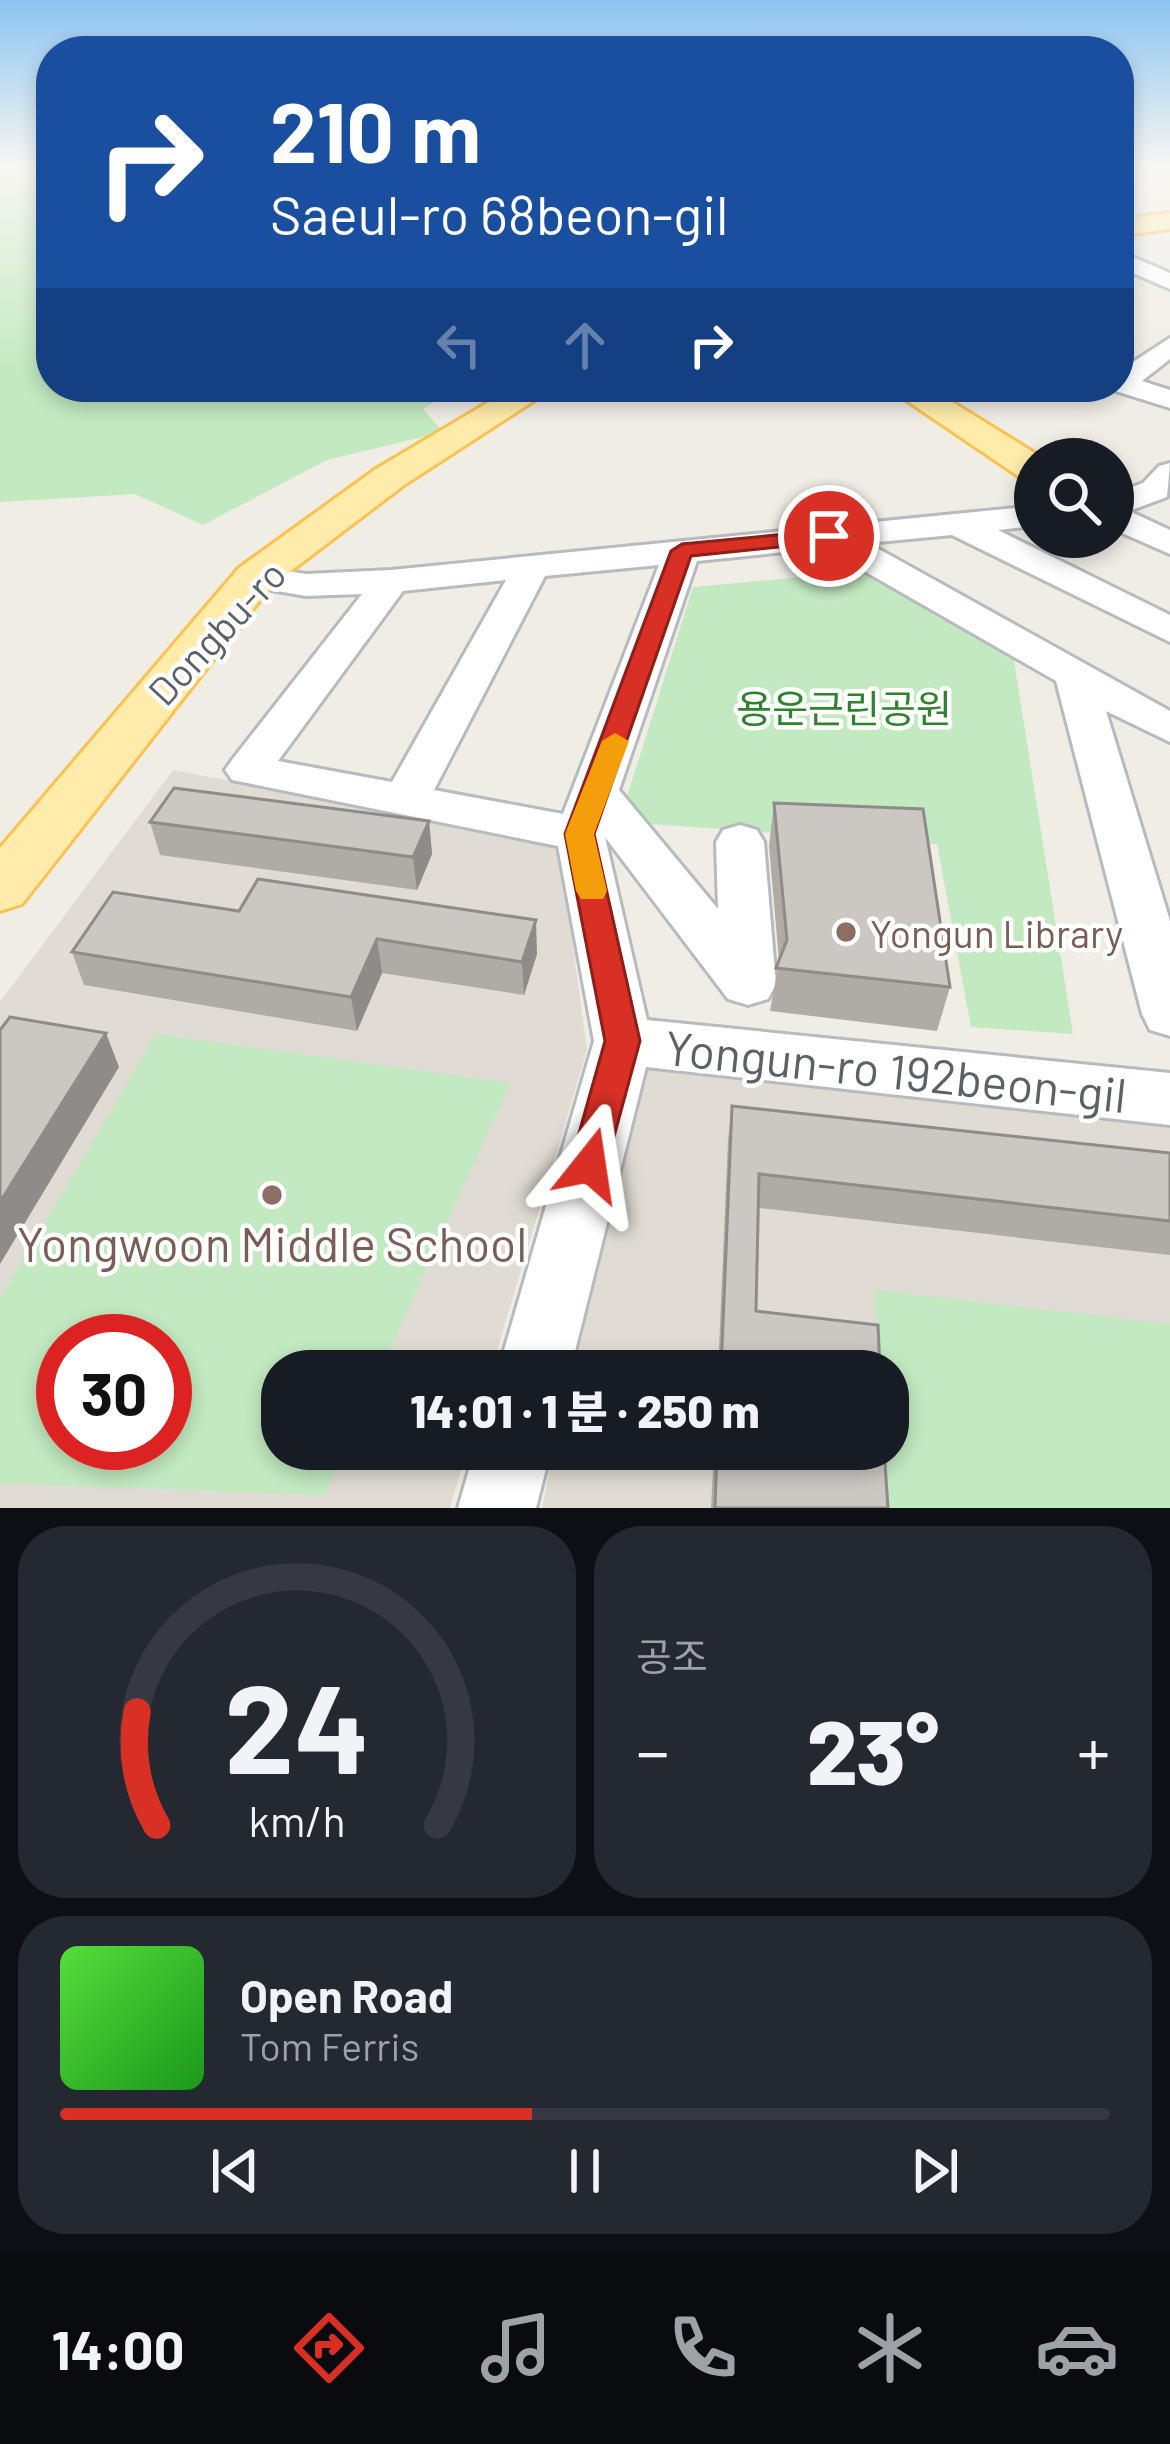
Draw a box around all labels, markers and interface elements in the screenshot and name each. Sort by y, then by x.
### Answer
text: 210 m [270,79,481,180]
icon: right [72,84,228,240]
text: Saeul-ro 68beon-gil [270,181,728,246]
icon: left [426,312,492,378]
icon: ahead [552,312,618,378]
icon: right [678,312,744,378]
map controls [1014,438,1134,558]
button: search [1014,438,1134,558]
pin [778,485,880,587]
icon: arrive [796,503,862,569]
street label: Dongbu-ro [137,550,295,714]
park label: 용운근린공원 [736,684,952,731]
place label: Yongun Library [870,909,1123,956]
marker: Yongun Library [833,919,859,945]
street label: Yongun-ro 192beon-gil [662,1017,1130,1123]
position arrow [527,1102,653,1228]
marker: Yongwoon Middle School [259,1182,285,1208]
place label: Yongwoon Middle School [17,1214,527,1272]
speed limit sign: 30 [36,1314,192,1470]
text: 14:01 · 1 분 · 250 m [410,1383,760,1437]
text: 공조 [636,1632,708,1679]
text: 24 [224,1649,370,1799]
text: 23° [807,1695,939,1803]
text: − [636,1710,669,1789]
text: + [1077,1710,1110,1789]
text: km/h [248,1794,346,1846]
text: Open Road [240,1968,453,2022]
text: Tom Ferris [240,2022,419,2069]
icon: previous [202,2138,268,2204]
icon: pause [552,2138,618,2204]
icon: next [902,2138,968,2204]
icon: directions [287,2306,371,2390]
icon: music [474,2306,558,2390]
icon: phone [661,2306,745,2390]
icon: climate [848,2306,932,2390]
icon: car [1035,2306,1119,2390]
text: 14:00 [51,2316,184,2381]

